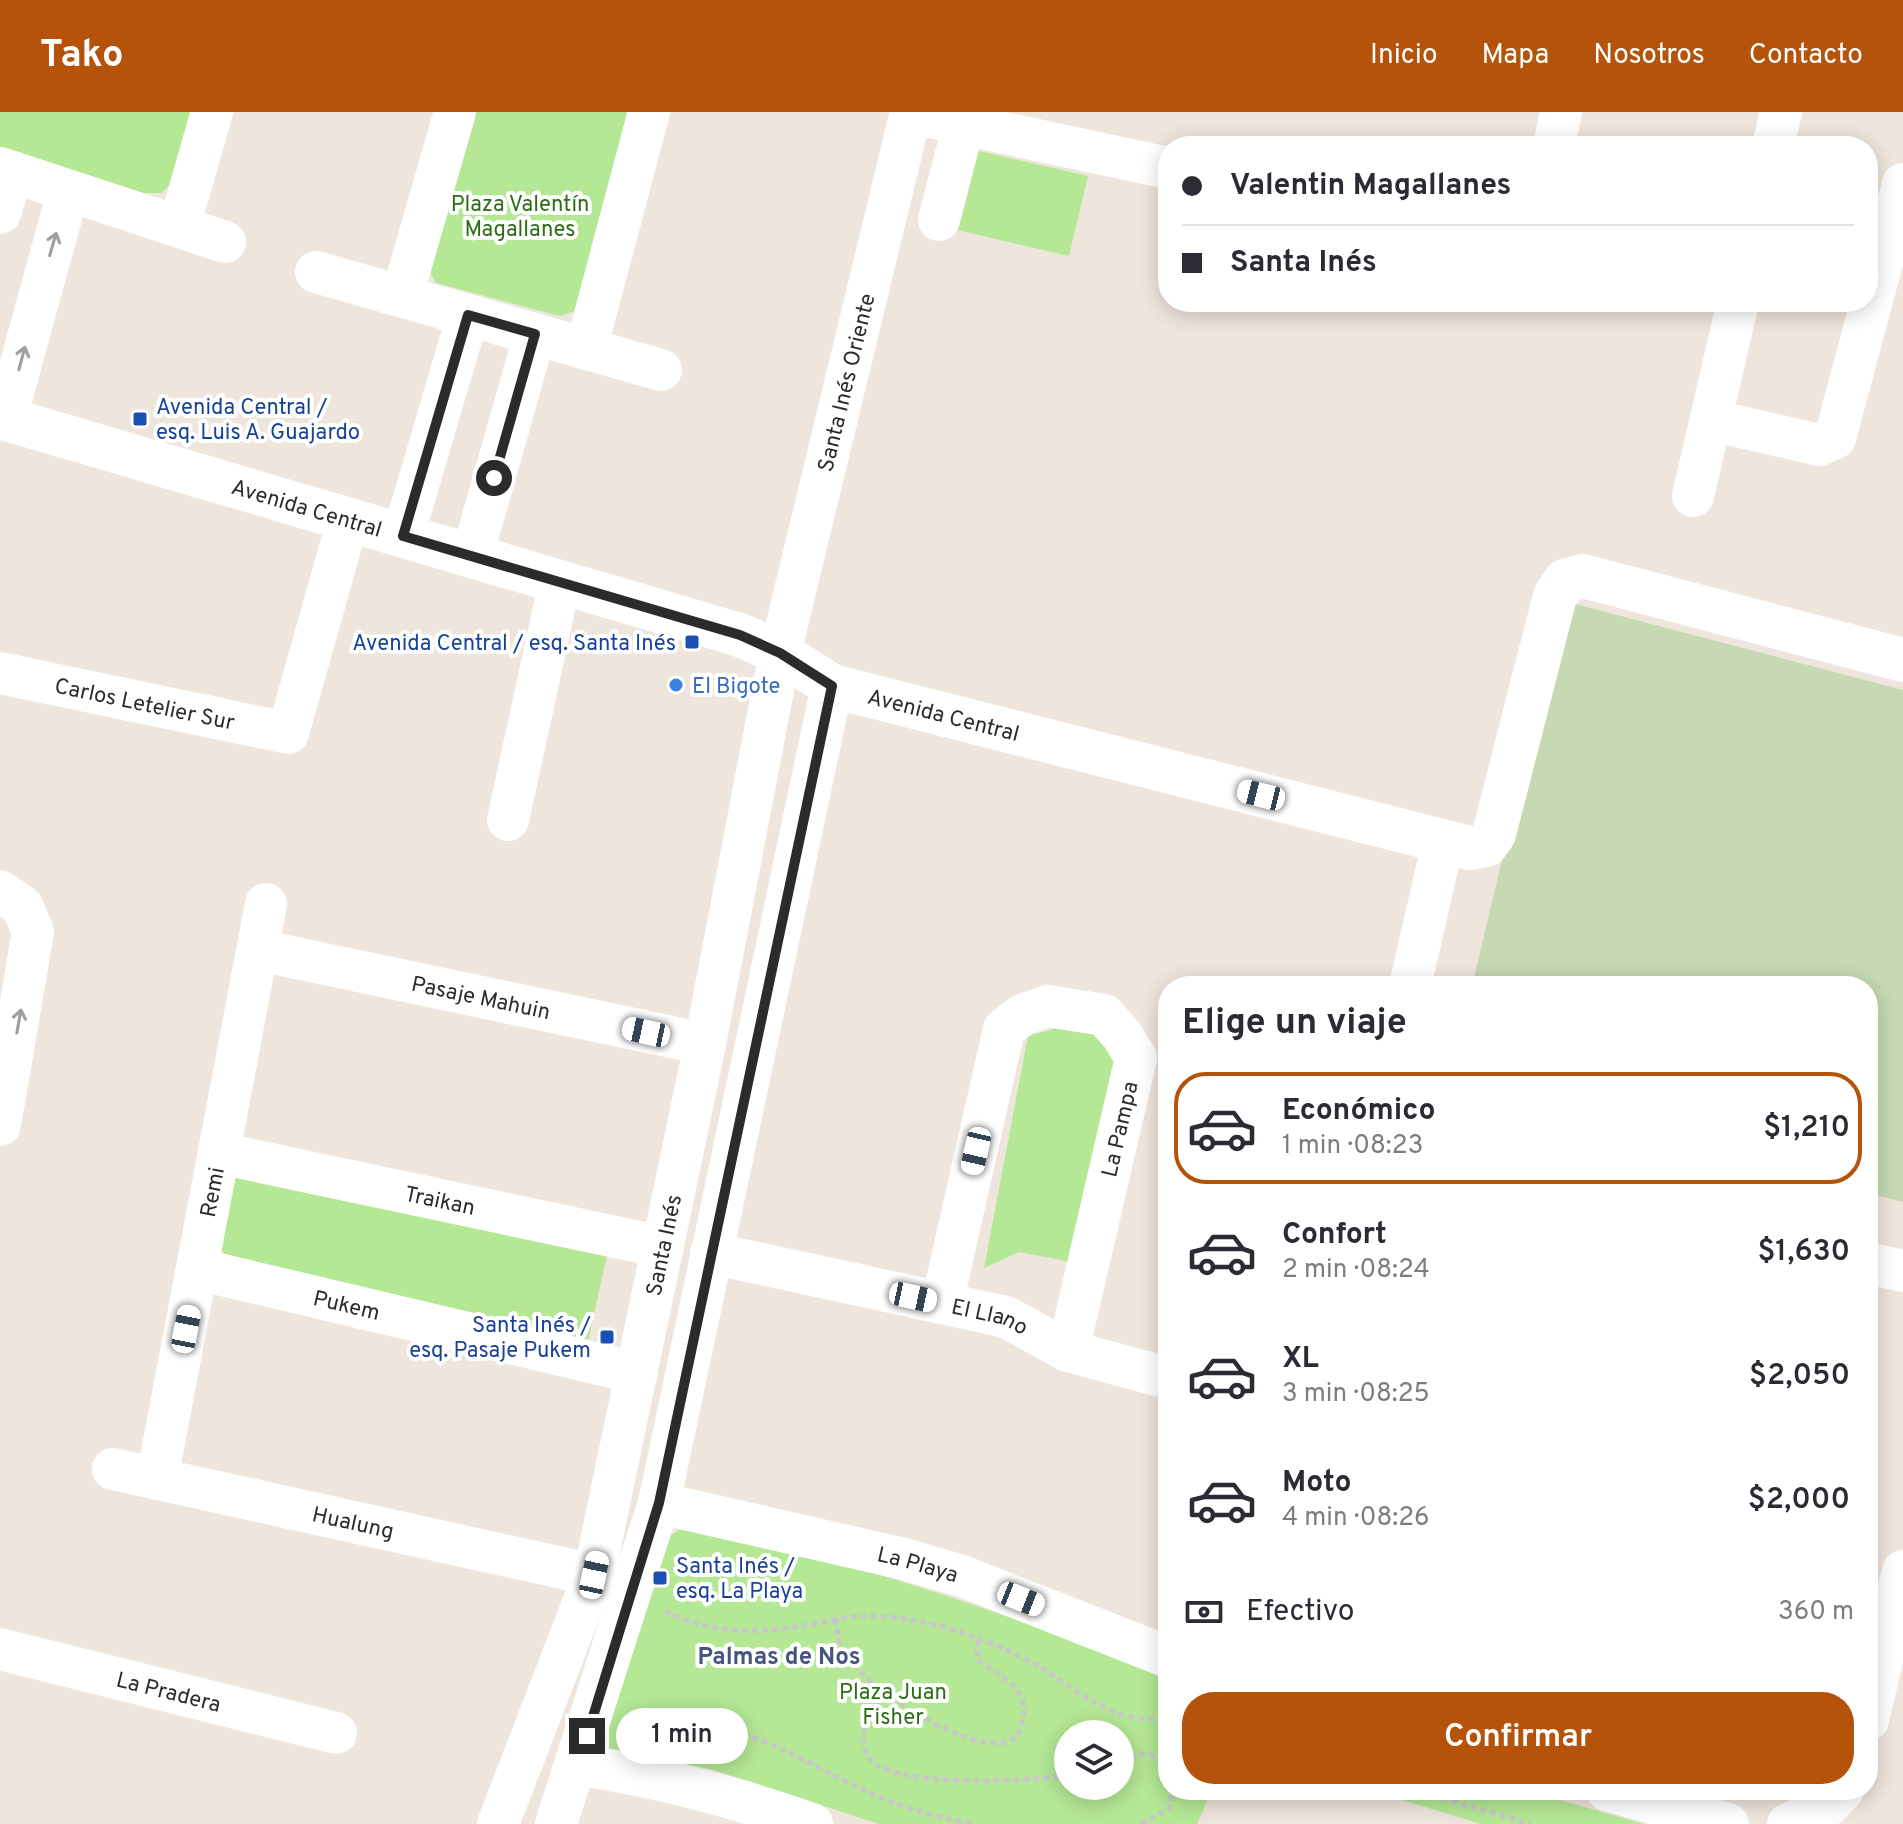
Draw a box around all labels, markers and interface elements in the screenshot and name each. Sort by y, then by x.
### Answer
text: Tako [40,32,123,81]
text: Inicio [1370,38,1438,74]
text: Mapa [1482,38,1549,74]
text: Nosotros [1593,38,1705,74]
text: Contacto [1749,38,1863,74]
text: Valentin Magallanes [1230,168,1511,205]
park label: Plaza Valentín Magallanes [451,192,589,244]
one-way arrow [46,232,61,258]
text: Santa Inés [1230,245,1377,282]
street label: Santa Inés Oriente [813,291,883,475]
one-way arrow [15,345,30,371]
place label: Avenida Central / esq. Luis A. Guajardo [156,395,360,447]
marker: Avenida Central / esq. Luis A. Guajardo [131,410,149,428]
route start [476,460,512,496]
street label: Avenida Central [228,475,385,545]
place label: Avenida Central / esq. Santa Inés [352,631,676,658]
marker: Avenida Central / esq. Santa Inés [683,633,701,651]
street label: Carlos Letelier Sur [52,674,237,738]
place label: El Bigote [692,674,780,701]
marker: El Bigote [667,676,685,694]
street label: Avenida Central [864,685,1022,749]
car [1235,778,1287,812]
street label: Pasaje Mahuin [409,972,553,1027]
text: Elige un viaje [1182,1001,1407,1047]
one-way arrow [12,1009,27,1034]
car [620,1015,672,1049]
street label: La Pampa [1097,1079,1146,1180]
icon: car [1186,1092,1258,1164]
text: Económico [1282,1093,1435,1130]
text: $1,210 [1763,1110,1850,1147]
car [959,1125,993,1177]
text: 1 min · 08:23 [1282,1130,1423,1163]
street label: Remi [196,1165,232,1220]
street label: Traikan [402,1182,477,1223]
street label: Santa Inés [642,1192,689,1299]
icon: car [1186,1216,1258,1288]
text: Confort [1282,1217,1387,1254]
text: $1,630 [1757,1234,1850,1271]
text: 2 min · 08:24 [1282,1254,1430,1287]
car [887,1280,939,1314]
street label: Pukem [310,1286,382,1328]
street label: El Llano [948,1295,1032,1342]
car [170,1303,202,1355]
place label: Santa Inés / esq. Pasaje Pukem [409,1313,591,1365]
marker: Santa Inés / esq. Pasaje Pukem [598,1328,616,1346]
icon: car [1186,1340,1258,1412]
text: XL [1282,1341,1319,1378]
text: $2,050 [1749,1358,1850,1395]
text: 3 min · 08:25 [1282,1378,1430,1411]
icon: car [1186,1464,1258,1536]
text: Moto [1282,1465,1352,1502]
text: $2,000 [1748,1482,1850,1519]
street label: Hualung [309,1502,396,1546]
text: 4 min · 08:26 [1282,1502,1430,1535]
street label: La Playa [874,1542,961,1590]
car [577,1549,611,1601]
place label: Santa Inés / esq. La Playa [676,1554,803,1606]
marker: Santa Inés / esq. La Playa [651,1569,669,1587]
car [994,1579,1048,1619]
icon: cash [1182,1590,1226,1634]
text: Efectivo [1246,1594,1355,1631]
text: 360 m [1778,1596,1854,1629]
district label: Palmas de Nos [697,1643,861,1673]
street label: La Pradera [113,1668,223,1720]
park label: Plaza Juan Fisher [839,1680,947,1732]
button: Confirmar [1182,1692,1854,1784]
callout: 1 min [615,1708,747,1764]
route end [569,1718,605,1754]
text: 1 min [651,1719,713,1752]
map controls [1054,1720,1134,1800]
button: layers [1054,1720,1134,1800]

